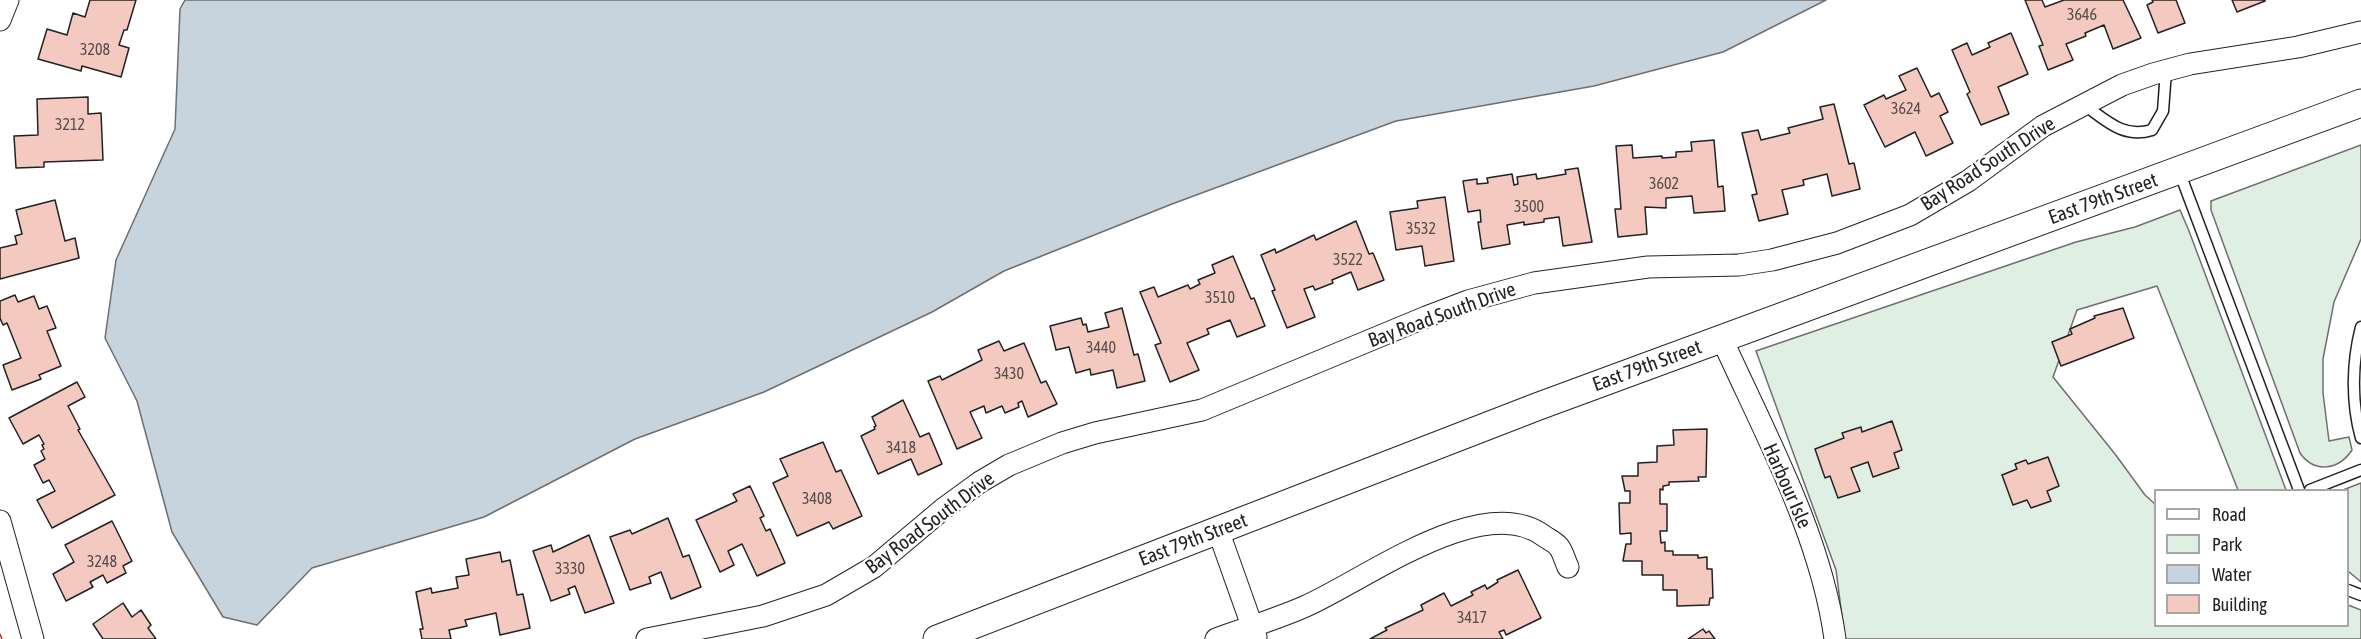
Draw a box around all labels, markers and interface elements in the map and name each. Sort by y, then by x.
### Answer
house number: 3646 [2067,5,2097,25]
house number: 3208 [80,40,110,60]
house number: 3624 [1891,99,1921,119]
street label: Bay Road South Drive [1916,112,2060,216]
house number: 3212 [55,115,85,135]
street label: East 79th Street [2045,168,2161,230]
house number: 3602 [1649,174,1679,194]
house number: 3500 [1514,197,1544,217]
house number: 3532 [1406,219,1436,239]
house number: 3522 [1333,250,1363,270]
street label: Bay Road South Drive [1365,277,1519,353]
house number: 3510 [1205,288,1235,308]
street label: East 79th Street [1589,335,1705,397]
house number: 3440 [1086,338,1116,358]
house number: 3430 [994,364,1024,384]
house number: 3418 [886,438,916,458]
street label: Harbour Isle [1758,440,1816,532]
street label: Bay Road South Drive [861,467,999,579]
house number: 3408 [802,489,832,509]
legend [2154,489,2349,627]
text: Road [2212,504,2246,525]
street label: East 79th Street [1135,508,1251,572]
text: Park [2212,534,2242,555]
house number: 3248 [87,552,117,572]
house number: 3330 [555,559,585,579]
text: Water [2212,564,2251,585]
text: Building [2212,594,2267,615]
house number: 3417 [1457,608,1487,628]

